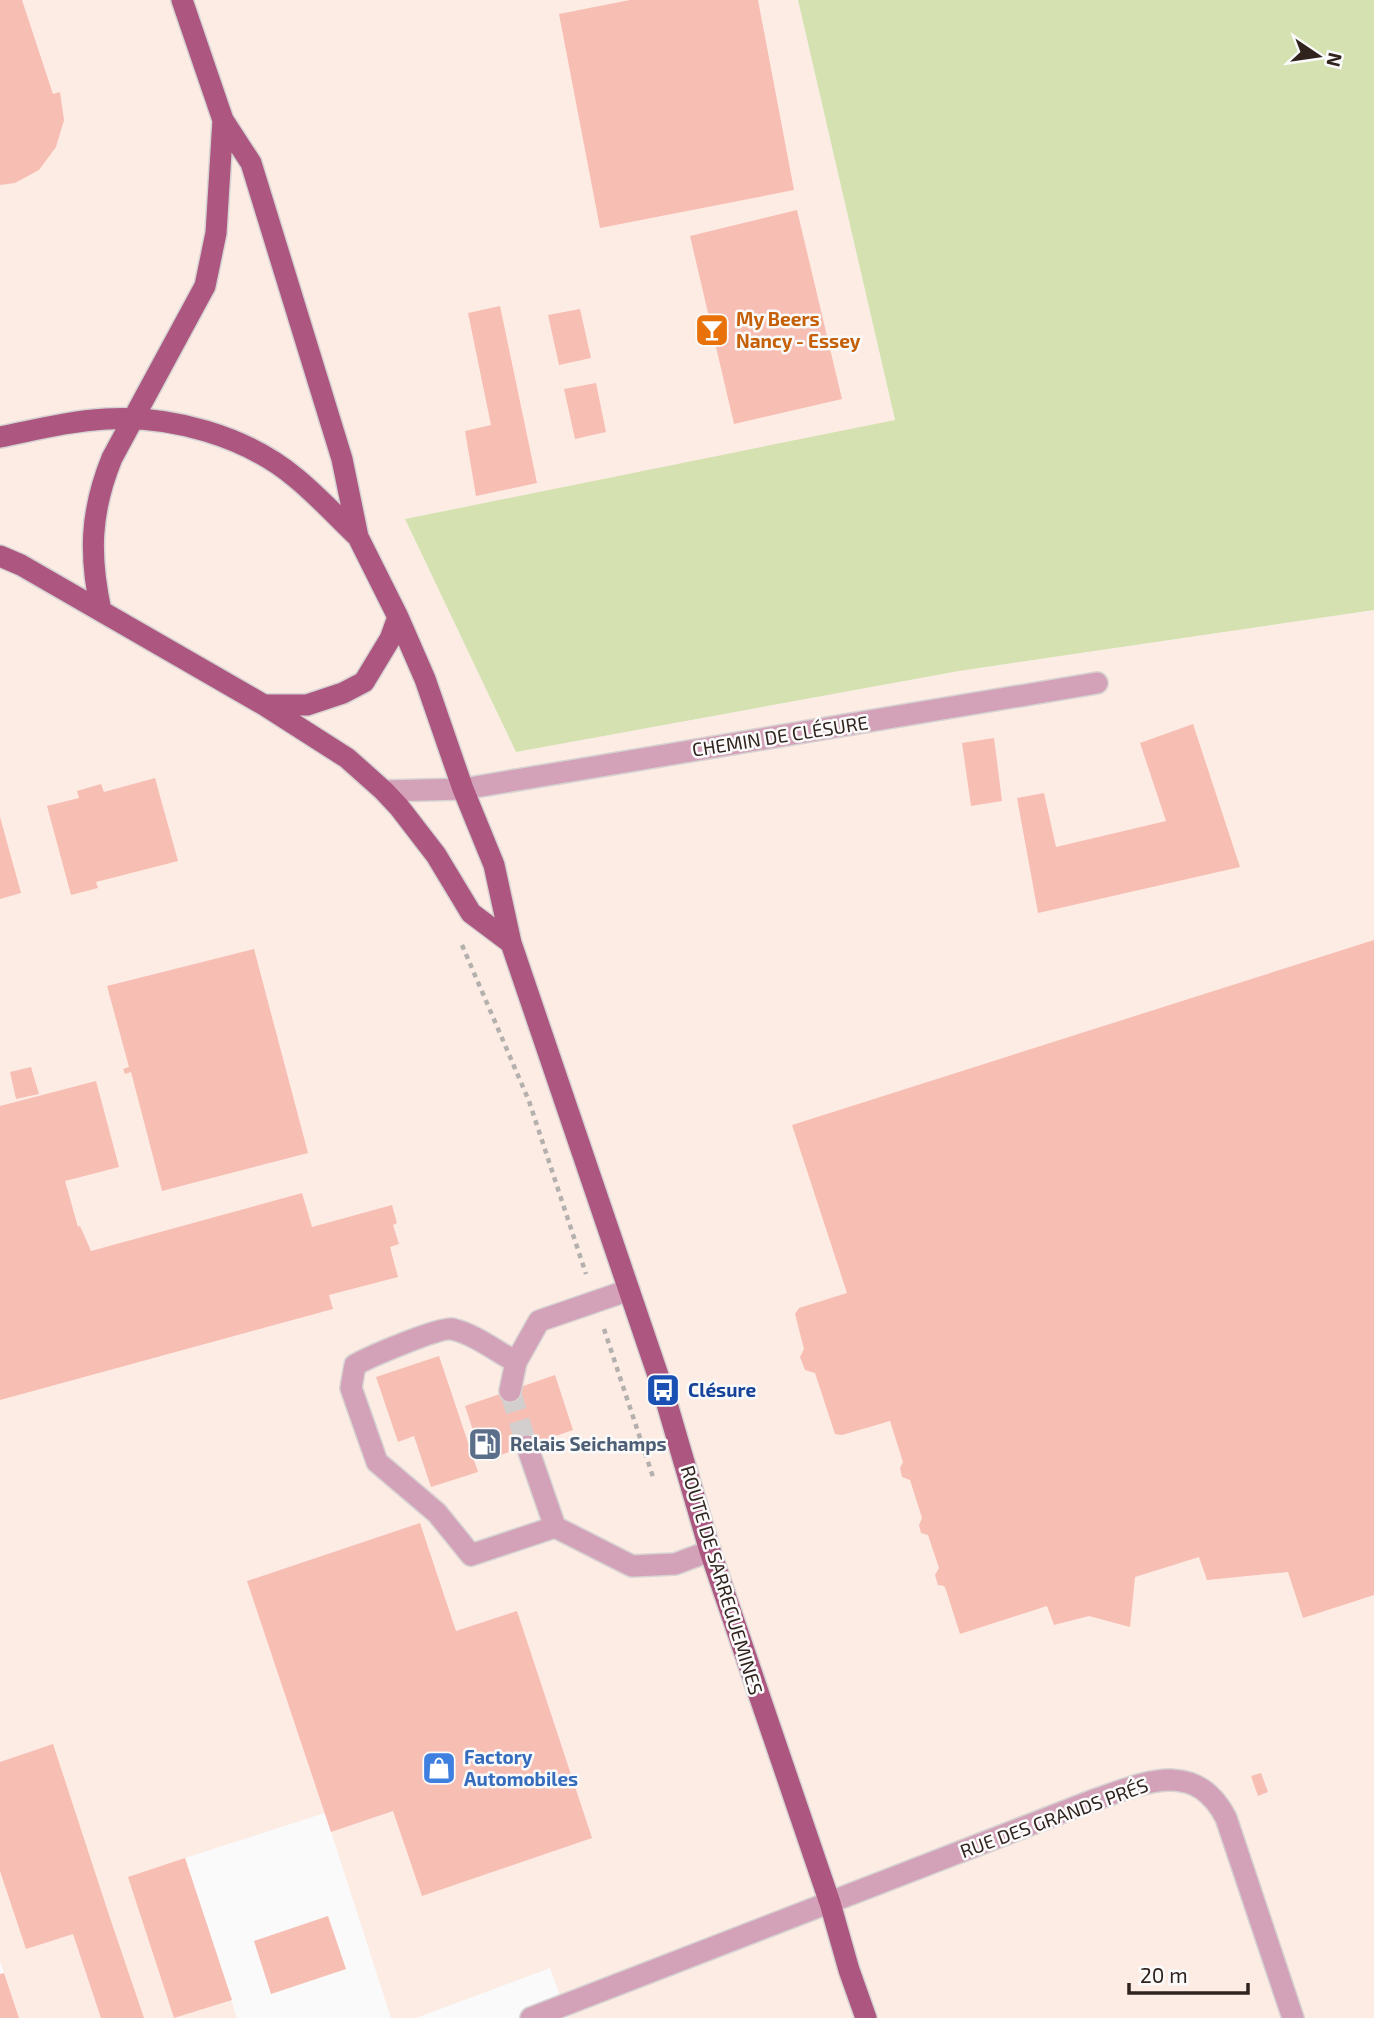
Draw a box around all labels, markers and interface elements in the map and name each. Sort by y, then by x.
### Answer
north arrow [1283,21,1353,91]
text: N [1322,51,1348,69]
place label: My Beers Nancy - Essey [736,307,861,353]
bar icon: My Beers Nancy - Essey [693,311,731,349]
street label: CHEMIN DE CLÉSURE [690,710,870,761]
bus stop icon: Clésure [644,1371,682,1409]
place label: Clésure [688,1378,756,1401]
fuel station icon: Relais Seichamps [466,1425,504,1463]
place label: Relais Seichamps [510,1432,667,1455]
street label: ROUTE DE SARREGUEMINES [677,1462,768,1697]
place label: Factory Automobiles [464,1745,578,1790]
shop icon: Factory Automobiles [420,1749,458,1787]
street label: RUE DES GRANDS PRÉS [957,1773,1151,1862]
scale bar [1129,1952,1248,1996]
text: 20 m [1140,1962,1188,1987]

